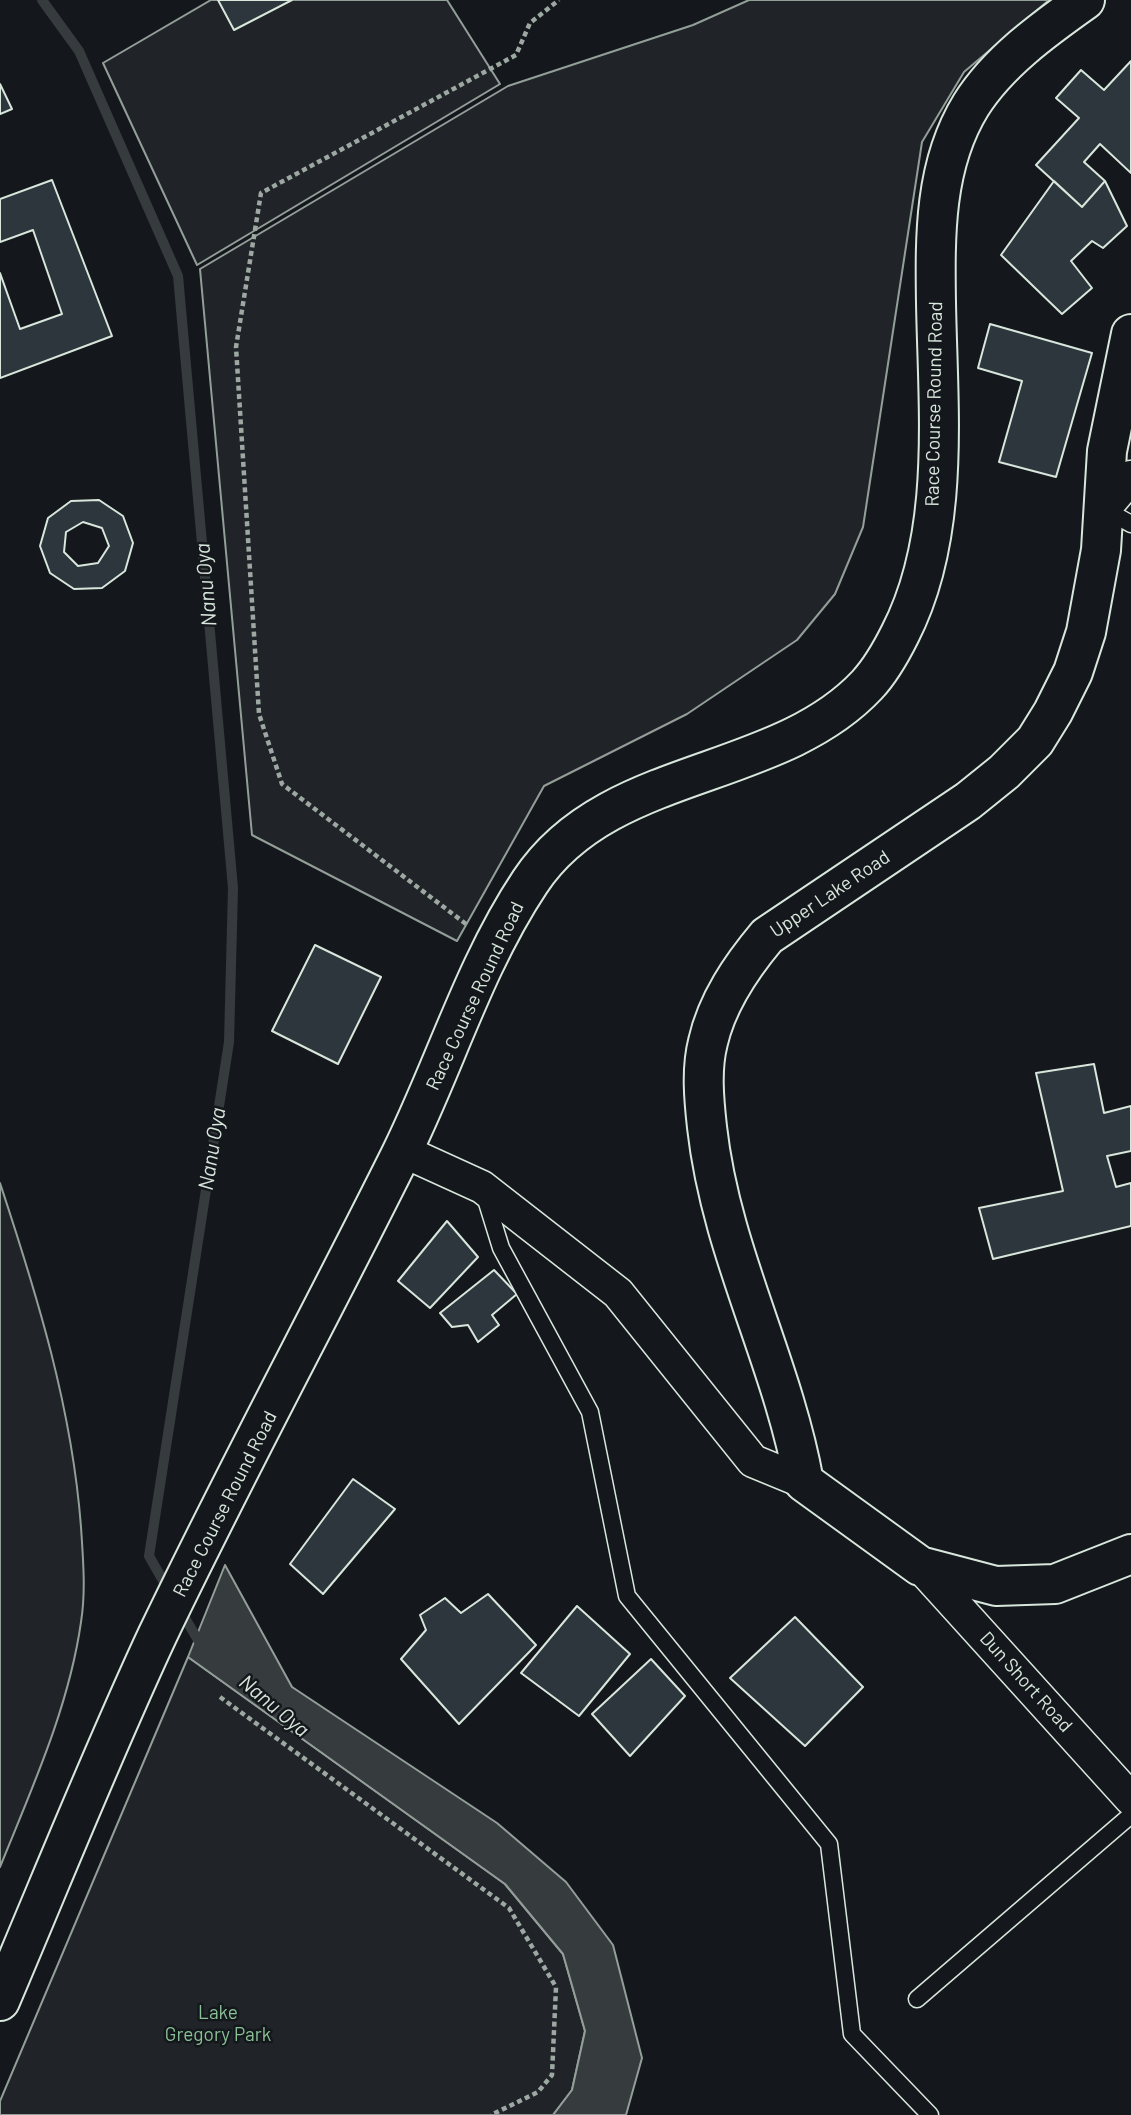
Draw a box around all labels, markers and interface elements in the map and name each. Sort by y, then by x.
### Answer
street label: Race Course Round Road [921,301,947,507]
water label: Nanu Oya [190,542,222,628]
street label: Upper Lake Road [766,846,894,942]
street label: Race Course Round Road [421,898,529,1094]
water label: Nanu Oya [193,1106,231,1192]
street label: Race Course Round Road [168,1407,282,1601]
street label: Dun Short Road [975,1627,1077,1737]
water label: Nanu Oya [234,1669,314,1743]
park label: Lake Gregory Park [165,2002,271,2046]

